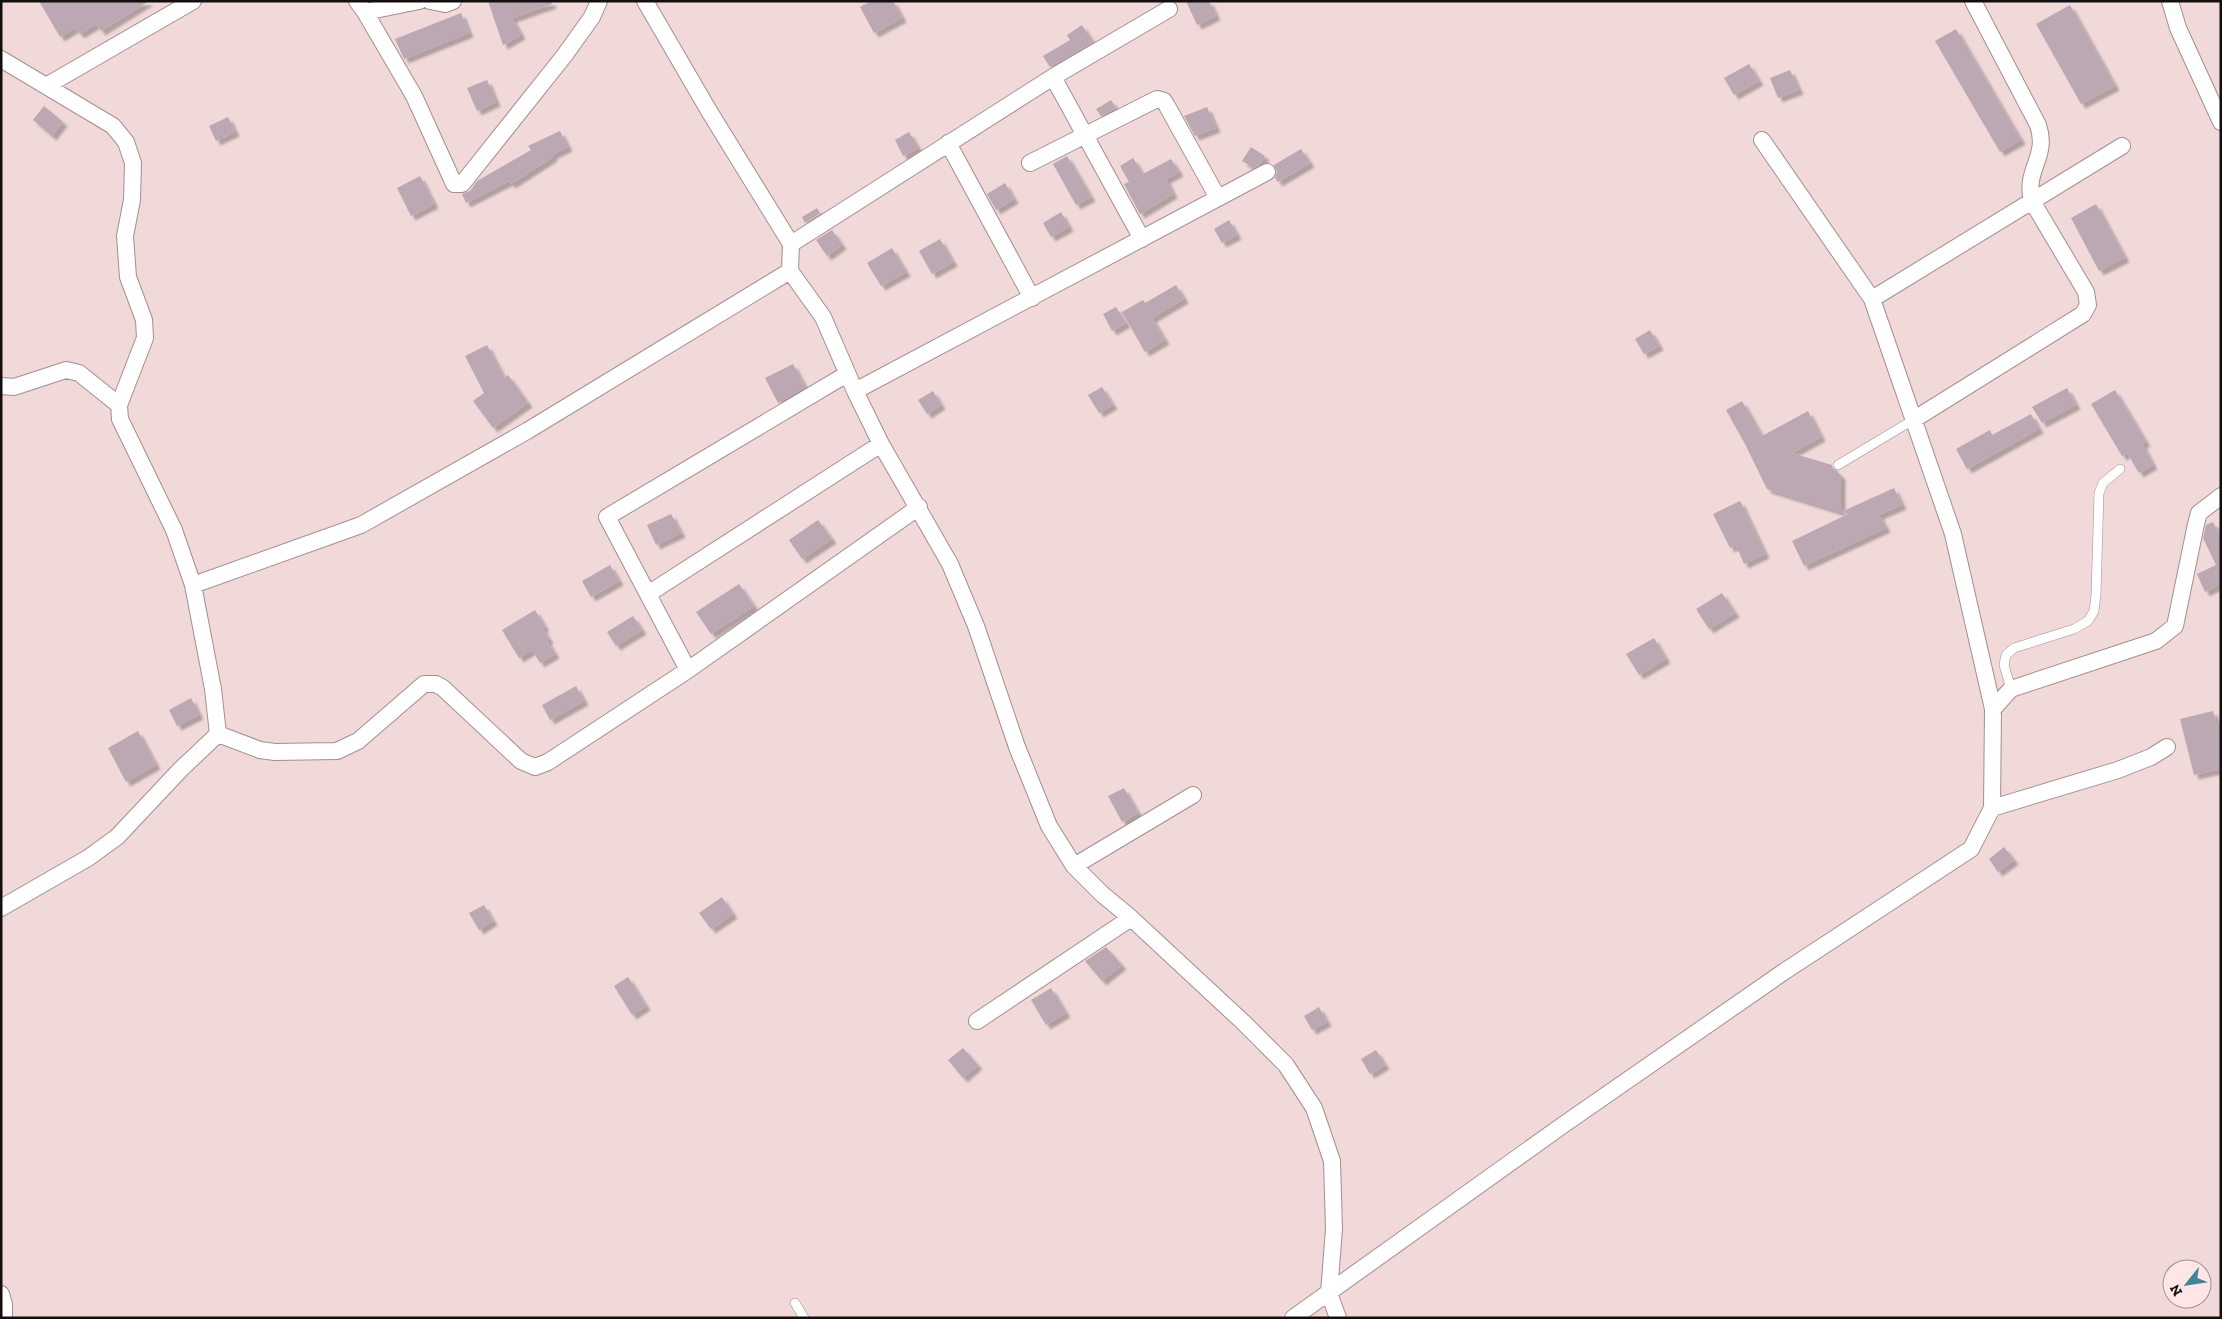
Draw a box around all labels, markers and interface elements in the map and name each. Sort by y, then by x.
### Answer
north arrow [2162,1259,2212,1309]
text: N [2166,1281,2186,1299]

